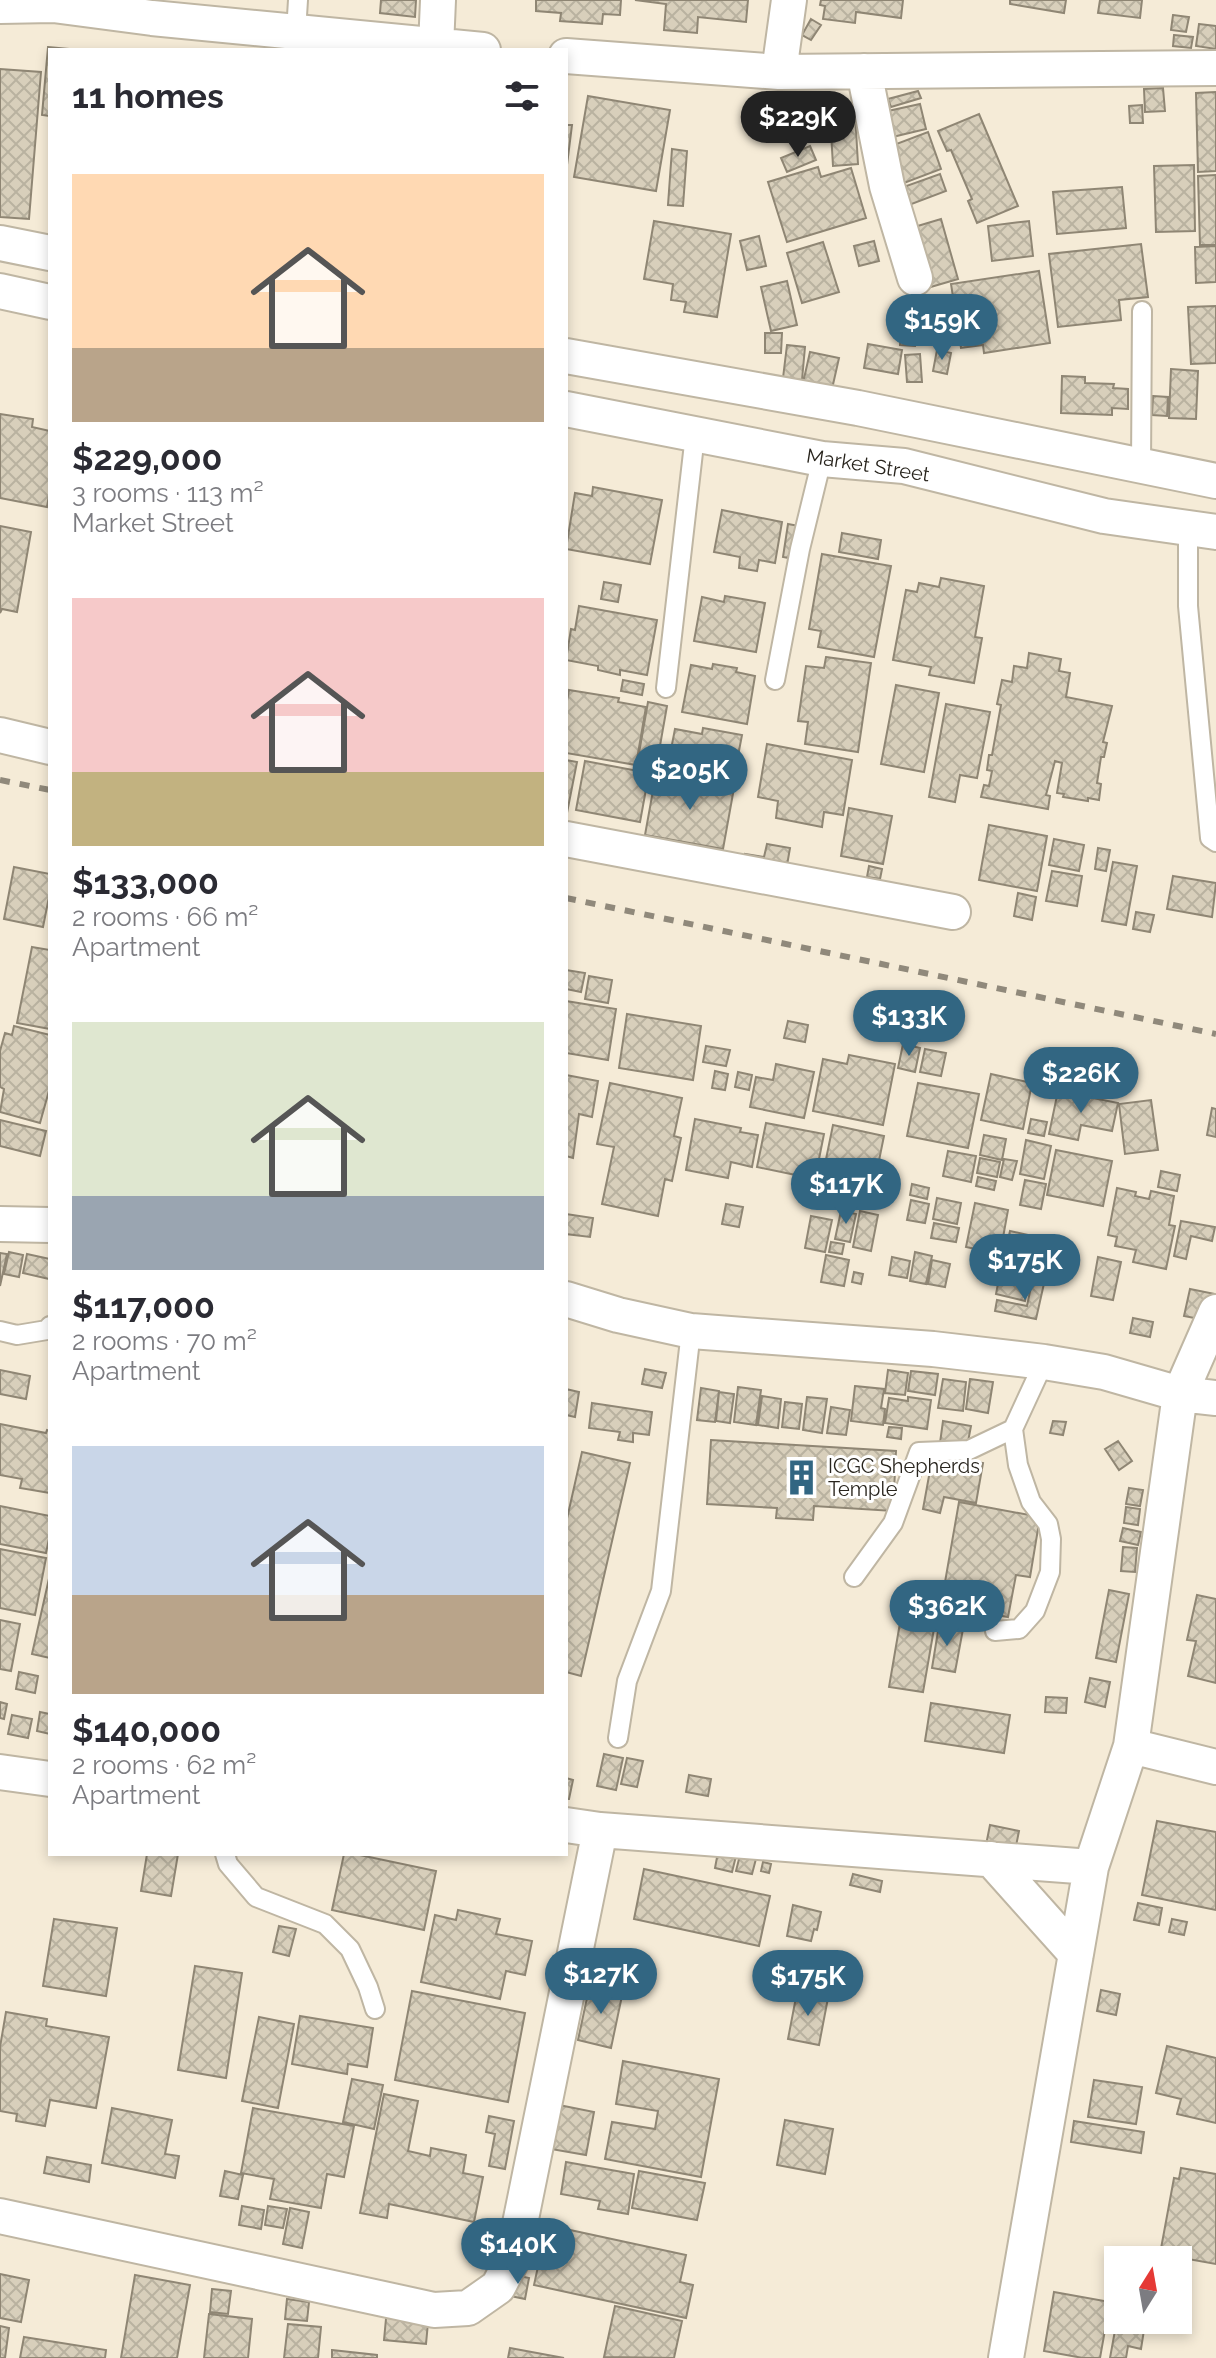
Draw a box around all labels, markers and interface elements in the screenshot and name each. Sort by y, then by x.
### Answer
icon: filters [500,74,544,118]
text: 11 homes [72,76,224,116]
pin: $229K [742,91,854,159]
text: $229K [759,102,837,132]
icon: home [236,226,380,370]
pin: $159K [886,294,998,362]
text: $159K [904,305,980,335]
text: $229,000 [72,438,222,478]
street label: Market Street [805,443,932,487]
text: 3 rooms · 113 m² [72,478,264,508]
text: Market Street [72,508,234,538]
icon: home [236,650,380,794]
pin: $205K [634,744,746,812]
text: $205K [651,755,729,785]
text: $133,000 [72,862,219,902]
text: 2 rooms · 66 m² [72,902,258,932]
text: Apartment [72,932,201,962]
pin: $133K [853,990,965,1058]
text: $133K [871,1001,947,1031]
pin: $226K [1025,1047,1137,1115]
text: $226K [1042,1058,1121,1088]
icon: home [236,1074,380,1218]
pin: $117K [790,1158,902,1226]
text: $117K [809,1169,883,1199]
pin: $175K [969,1234,1081,1302]
text: $175K [987,1245,1063,1275]
text: $117,000 [72,1286,215,1326]
text: 2 rooms · 70 m² [72,1326,257,1356]
text: Apartment [72,1356,201,1386]
place label: ICGC Shepherds Temple [828,1454,980,1501]
building icon: ICGC Shepherds Temple [783,1459,821,1497]
icon: home [236,1498,380,1642]
pin: $362K [891,1580,1003,1648]
text: $362K [908,1591,986,1621]
text: $140,000 [72,1710,221,1750]
text: 2 rooms · 62 m² [72,1750,256,1780]
text: Apartment [72,1780,201,1810]
pin: $127K [545,1948,657,2016]
pin: $175K [752,1950,864,2018]
text: $127K [563,1959,639,1989]
text: $175K [770,1961,846,1991]
pin: $140K [462,2218,574,2286]
text: $140K [479,2229,557,2259]
north arrow [1104,2246,1192,2334]
map controls [1104,2246,1192,2334]

